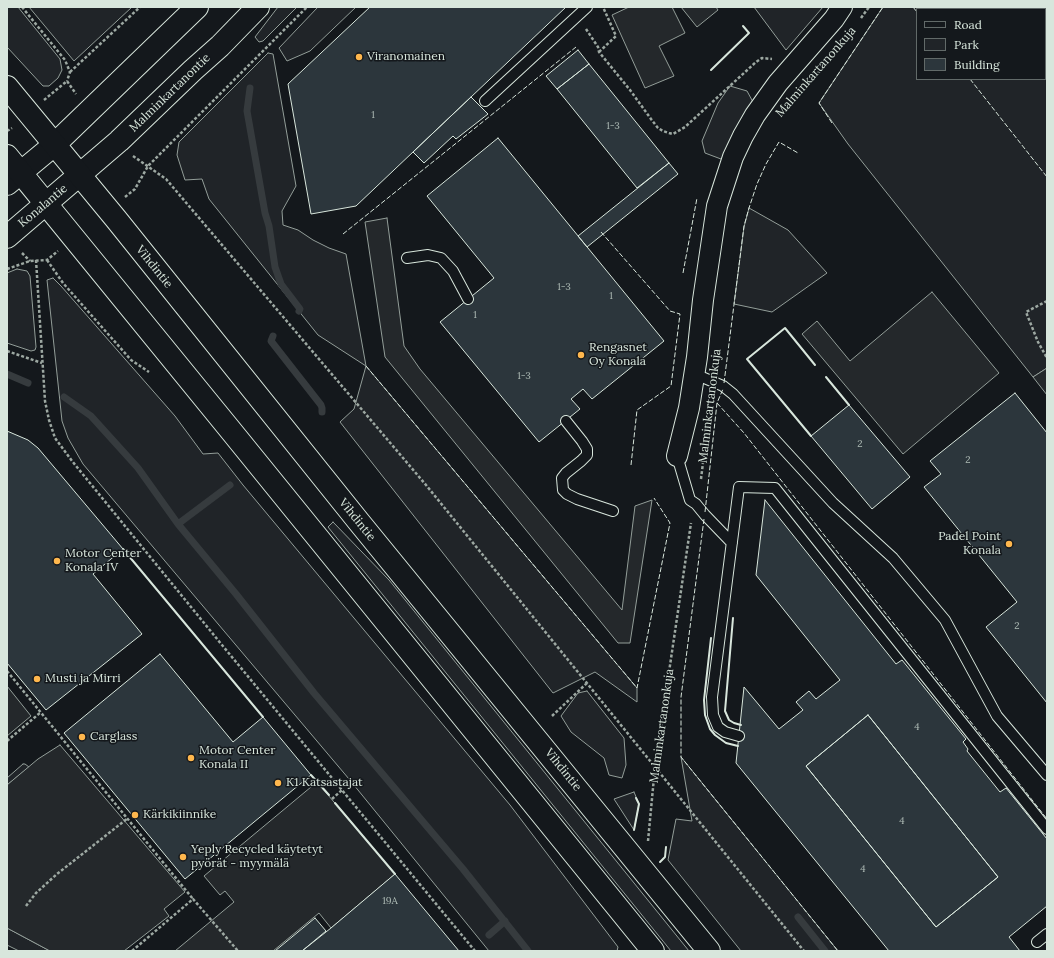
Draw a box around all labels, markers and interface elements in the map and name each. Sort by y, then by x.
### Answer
legend [916,8,1046,80]
text: Road [954,17,982,32]
street label: Malminkartanonkuja [773,24,859,120]
text: Park [954,37,979,52]
place label: Viranomainen [367,50,445,64]
street label: Malminkartanontie [127,51,213,135]
marker: Viranomainen [354,52,364,62]
text: Building [954,57,1000,72]
house number: 1 [371,109,375,121]
house number: 1-3 [606,120,620,132]
street label: Konalantie [16,181,70,231]
street label: Vihdintie [133,243,175,291]
house number: 1-3 [557,281,571,293]
house number: 1 [609,290,613,302]
house number: 1 [473,309,477,321]
place label: Rengasnet Oy Konala [589,341,647,369]
street label: Malminkartanonkuja [696,348,724,464]
marker: Rengasnet Oy Konala [576,350,586,360]
house number: 1-3 [517,370,531,382]
house number: 2 [857,438,863,450]
house number: 2 [965,454,971,466]
street label: Vihdintie [336,496,378,544]
place label: Padel Point Konala [938,530,1001,558]
marker: Padel Point Konala [1004,539,1014,549]
place label: Motor Center Konala IV [65,547,141,575]
marker: Motor Center Konala IV [52,556,62,566]
house number: 2 [1014,620,1020,632]
street label: Malminkartanonkuja [647,668,677,784]
place label: Musti ja Mirri [45,672,121,686]
marker: Musti ja Mirri [32,674,42,684]
house number: 4 [914,721,920,733]
place label: Carglass [90,730,137,744]
marker: Carglass [77,732,87,742]
place label: Motor Center Konala II [199,744,275,772]
street label: Vihdintie [542,746,584,794]
marker: Motor Center Konala II [186,753,196,763]
place label: K1 Katsastajat [286,776,363,790]
marker: K1 Katsastajat [273,778,283,788]
place label: Kärkikiinnike [143,808,216,822]
marker: Kärkikiinnike [130,810,140,820]
house number: 4 [899,815,905,827]
place label: Yeply Recycled käytetyt pyörät - myymälä [191,843,323,871]
marker: Yeply Recycled käytetyt pyörät - myymälä [178,852,188,862]
house number: 4 [860,863,866,875]
house number: 19A [382,895,398,907]

